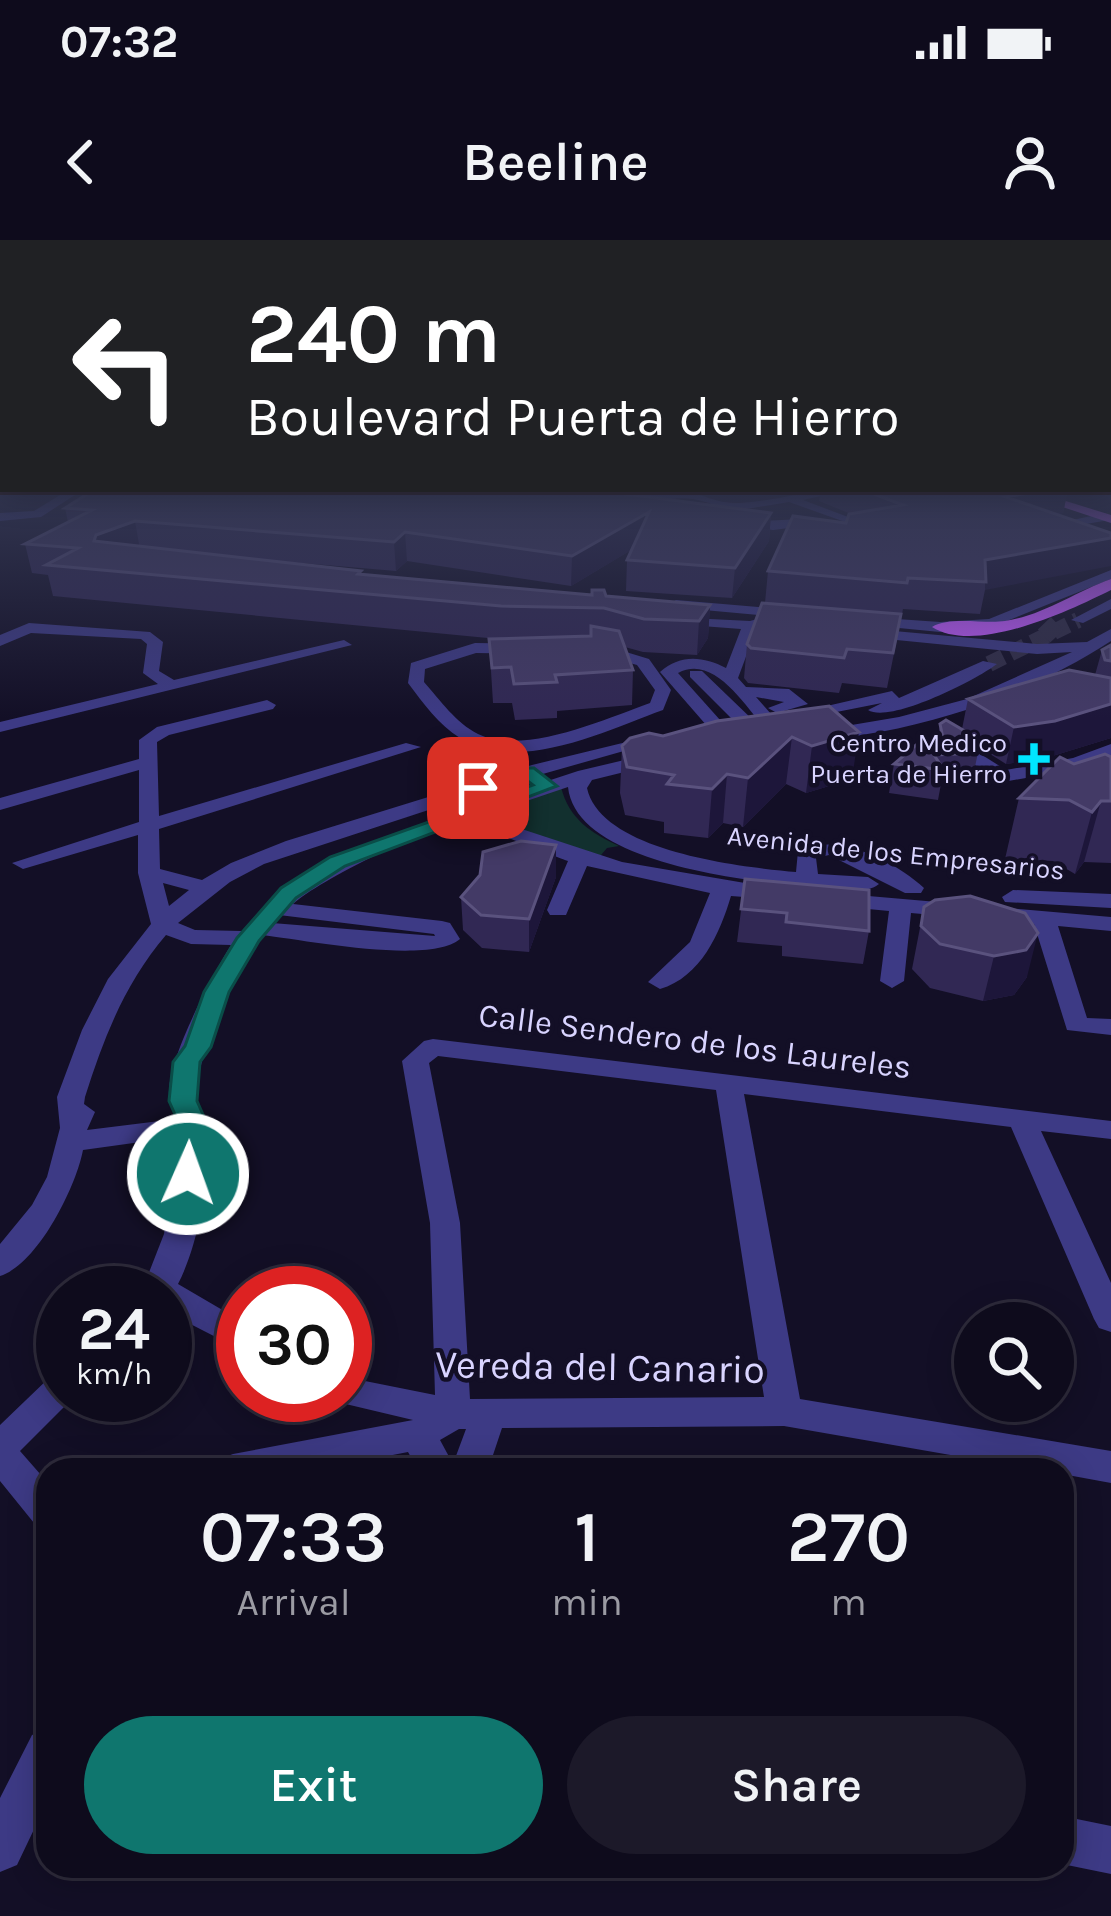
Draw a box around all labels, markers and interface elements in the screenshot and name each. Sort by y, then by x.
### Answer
text: 07:32 [60,16,178,68]
icon: back [48,129,114,195]
icon: person [997,129,1063,195]
text: Beeline [462,130,649,194]
text: 240 m [246,285,501,383]
icon: left [48,288,204,444]
text: Boulevard Puerta de Hierro [246,385,900,449]
place label: Centro Medico Puerta de Hierro [810,727,1007,790]
pin [427,737,529,839]
marker: Centro Medico Puerta de Hierro [1018,743,1050,775]
icon: arrive [445,755,511,821]
street label: Avenida de los Empresarios [726,819,1066,887]
street label: Calle Sendero de los Laureles [477,996,913,1086]
position arrow [125,1111,251,1237]
speed limit sign: 30 [216,1266,372,1422]
text: 24 [78,1294,150,1364]
map controls [954,1302,1074,1422]
button: search [954,1302,1074,1422]
street label: Vereda del Canario [435,1341,765,1393]
text: km/h [76,1356,152,1392]
text: 07:33 [200,1495,387,1579]
text: 1 [574,1495,600,1579]
text: 270 [787,1495,910,1579]
text: Arrival [236,1579,351,1625]
text: min [551,1579,623,1625]
text: m [830,1579,867,1625]
button: Exit [84,1716,543,1854]
button: Share [567,1716,1026,1854]

